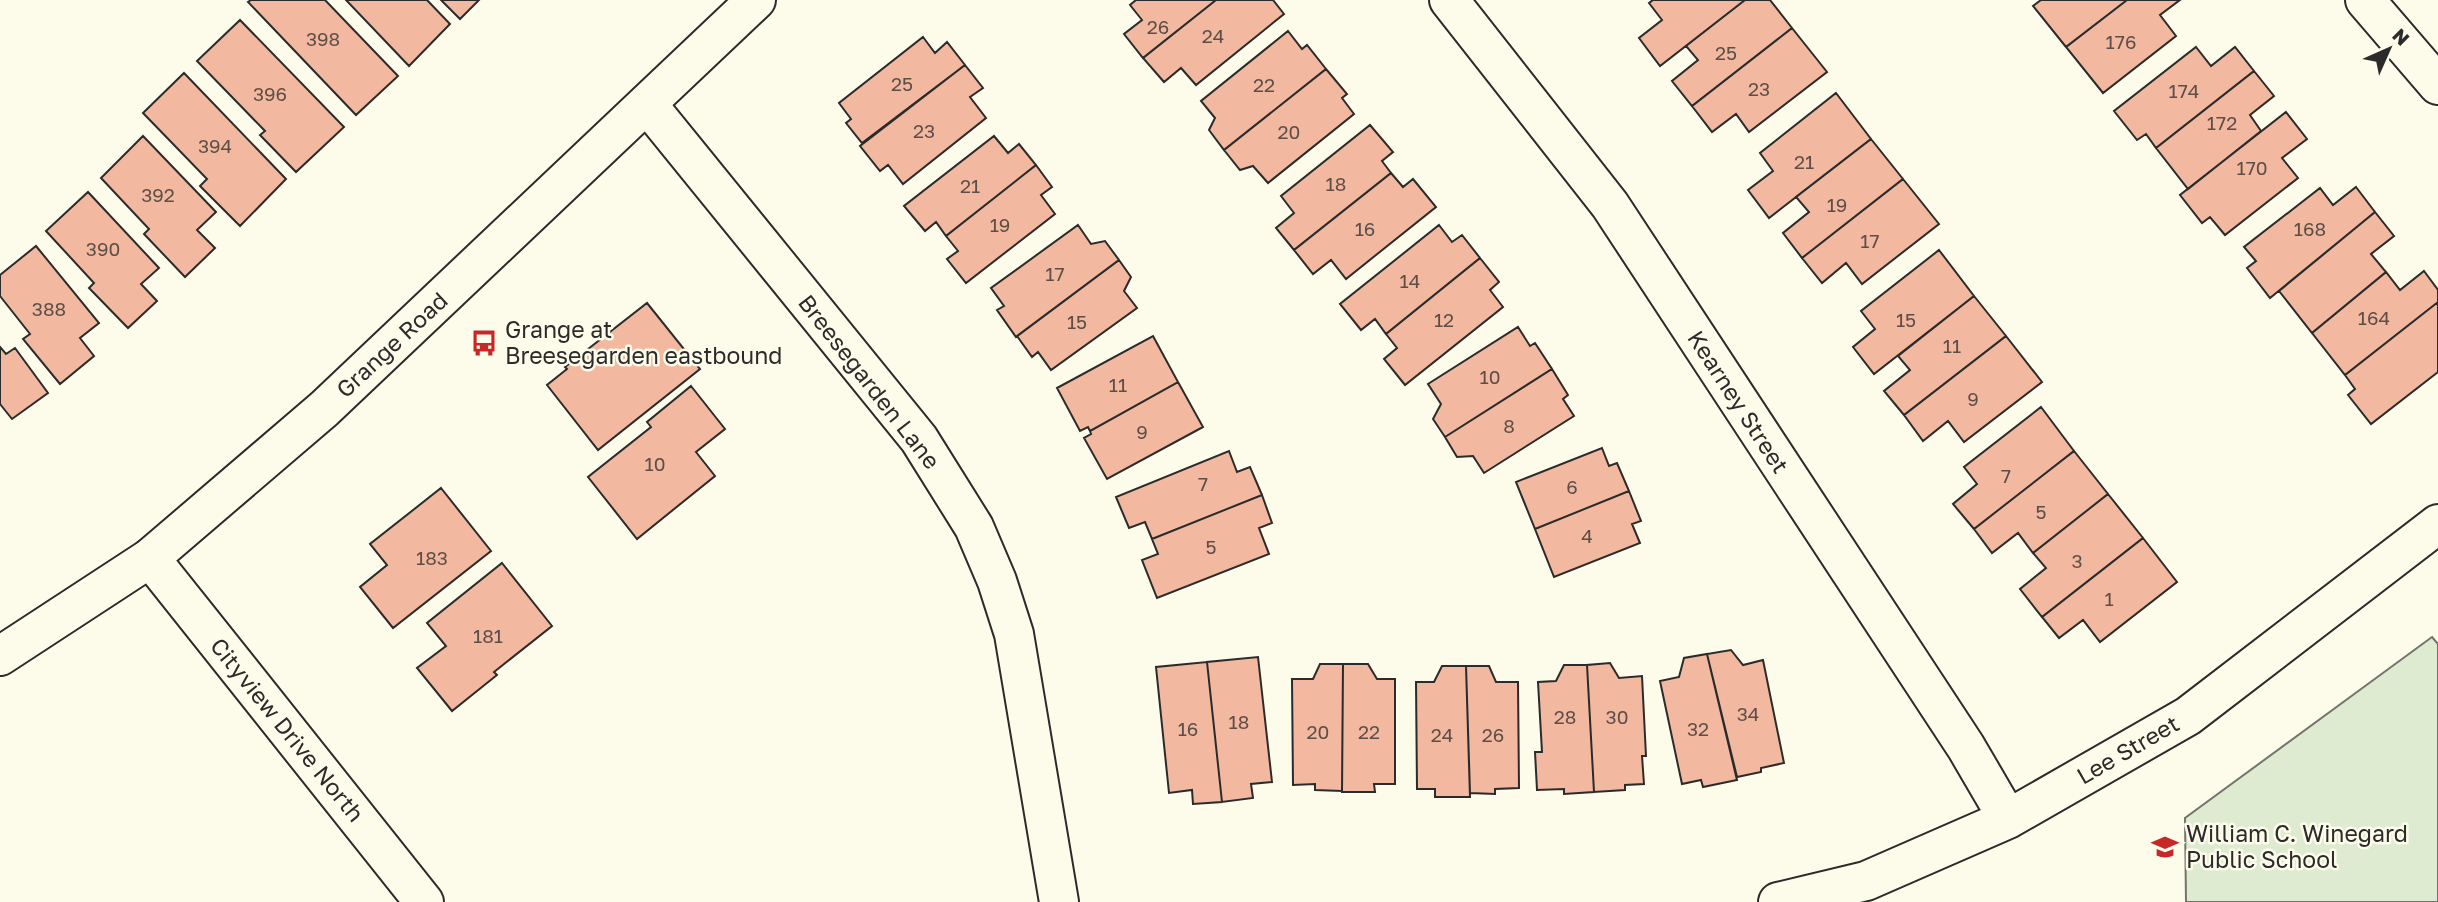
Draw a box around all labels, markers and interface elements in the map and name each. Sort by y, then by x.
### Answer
north arrow [2354,14,2424,84]
house number: 26 [1147,15,1169,38]
text: N [2388,23,2415,50]
house number: 24 [1202,24,1224,47]
house number: 398 [306,27,340,50]
house number: 176 [2106,30,2136,53]
house number: 25 [1715,41,1737,64]
house number: 25 [891,72,913,95]
house number: 22 [1253,73,1275,96]
house number: 23 [1748,77,1770,100]
house number: 174 [2169,79,2199,102]
house number: 396 [253,82,287,105]
house number: 172 [2207,111,2237,134]
house number: 23 [913,119,935,142]
house number: 20 [1278,120,1300,143]
house number: 394 [198,134,232,157]
house number: 21 [1794,150,1814,173]
house number: 170 [2236,156,2268,179]
house number: 18 [1326,172,1346,195]
house number: 21 [960,174,980,197]
house number: 392 [141,183,175,206]
house number: 19 [1827,193,1847,216]
house number: 19 [990,213,1010,236]
house number: 16 [1355,217,1375,240]
house number: 168 [2294,217,2326,240]
house number: 17 [1860,229,1880,252]
house number: 390 [86,237,120,260]
house number: 17 [1045,262,1065,285]
house number: 14 [1400,269,1420,292]
street label: Grange Road [330,286,453,403]
street label: Breesegarden Lane [793,289,947,474]
house number: 388 [32,297,66,320]
house number: 164 [2358,306,2390,329]
house number: 12 [1434,308,1454,331]
house number: 15 [1896,308,1916,331]
house number: 15 [1067,310,1087,333]
place label: Grange at Breesegarden eastbound [505,315,783,369]
street label: Kearney Street [1682,325,1795,478]
bus stop icon: Grange at Breesegarden eastbound [469,328,499,358]
house number: 11 [1943,334,1961,357]
house number: 10 [1480,365,1501,388]
house number: 11 [1109,373,1127,396]
house number: 9 [1967,387,1979,410]
house number: 8 [1503,414,1515,437]
house number: 9 [1136,420,1148,443]
house number: 10 [645,452,666,475]
house number: 7 [2001,464,2011,487]
house number: 7 [1198,472,1208,495]
house number: 6 [1566,475,1578,498]
house number: 5 [2035,500,2047,523]
house number: 4 [1581,524,1593,547]
house number: 5 [1205,535,1217,558]
house number: 183 [416,546,448,569]
house number: 3 [2071,549,2083,572]
house number: 1 [2104,587,2114,610]
house number: 181 [473,624,503,647]
street label: Cityview Drive North [205,632,371,827]
house number: 34 [1737,702,1759,725]
house number: 28 [1554,705,1576,728]
house number: 30 [1606,705,1628,728]
street label: Lee Street [2071,709,2184,790]
house number: 18 [1229,710,1249,733]
house number: 16 [1178,717,1198,740]
house number: 32 [1687,717,1709,740]
house number: 20 [1307,720,1329,743]
house number: 22 [1358,720,1380,743]
house number: 24 [1431,723,1453,746]
house number: 26 [1482,723,1504,746]
place label: William C. Winegard Public School [2186,819,2408,873]
school or university icon: William C. Winegard Public School [2150,832,2180,862]

